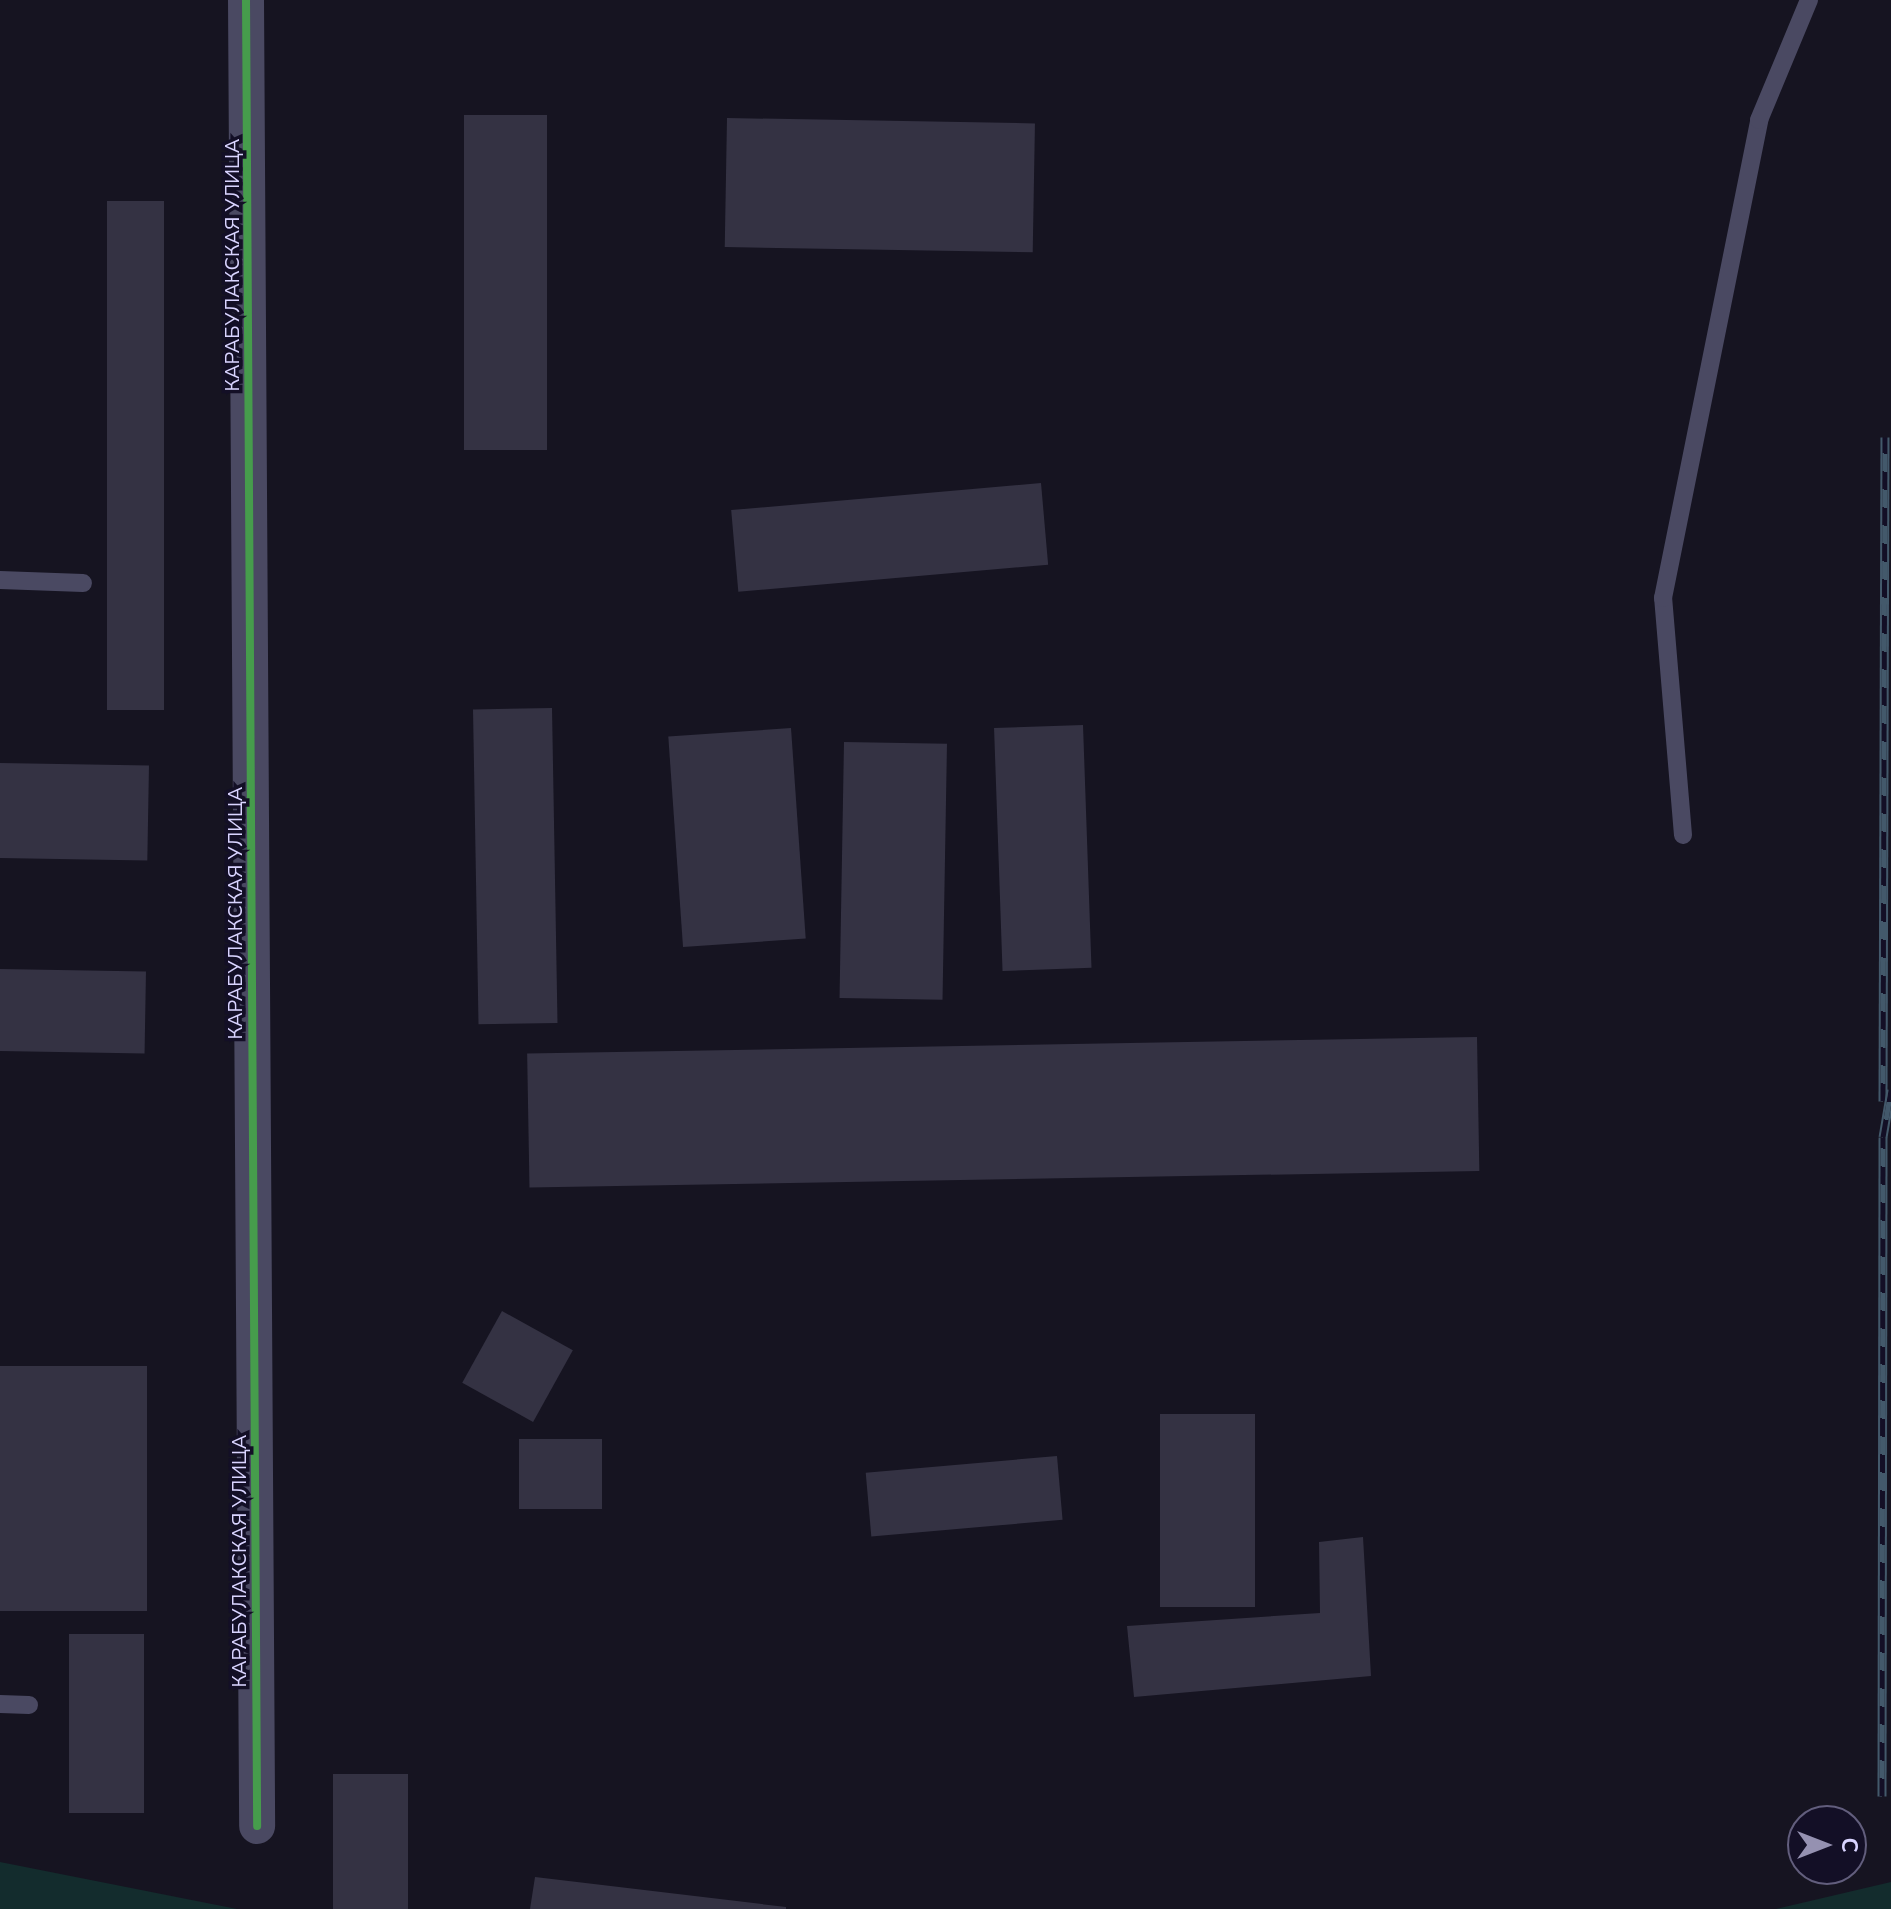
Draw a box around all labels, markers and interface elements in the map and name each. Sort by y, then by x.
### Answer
street label: КАРАБУЛАКСКАЯ УЛИЦА [220,139,244,391]
street label: КАРАБУЛАКСКАЯ УЛИЦА [223,787,247,1039]
street label: КАРАБУЛАКСКАЯ УЛИЦА [227,1435,251,1687]
north arrow [1787,1805,1867,1885]
text: С [1834,1838,1864,1852]

